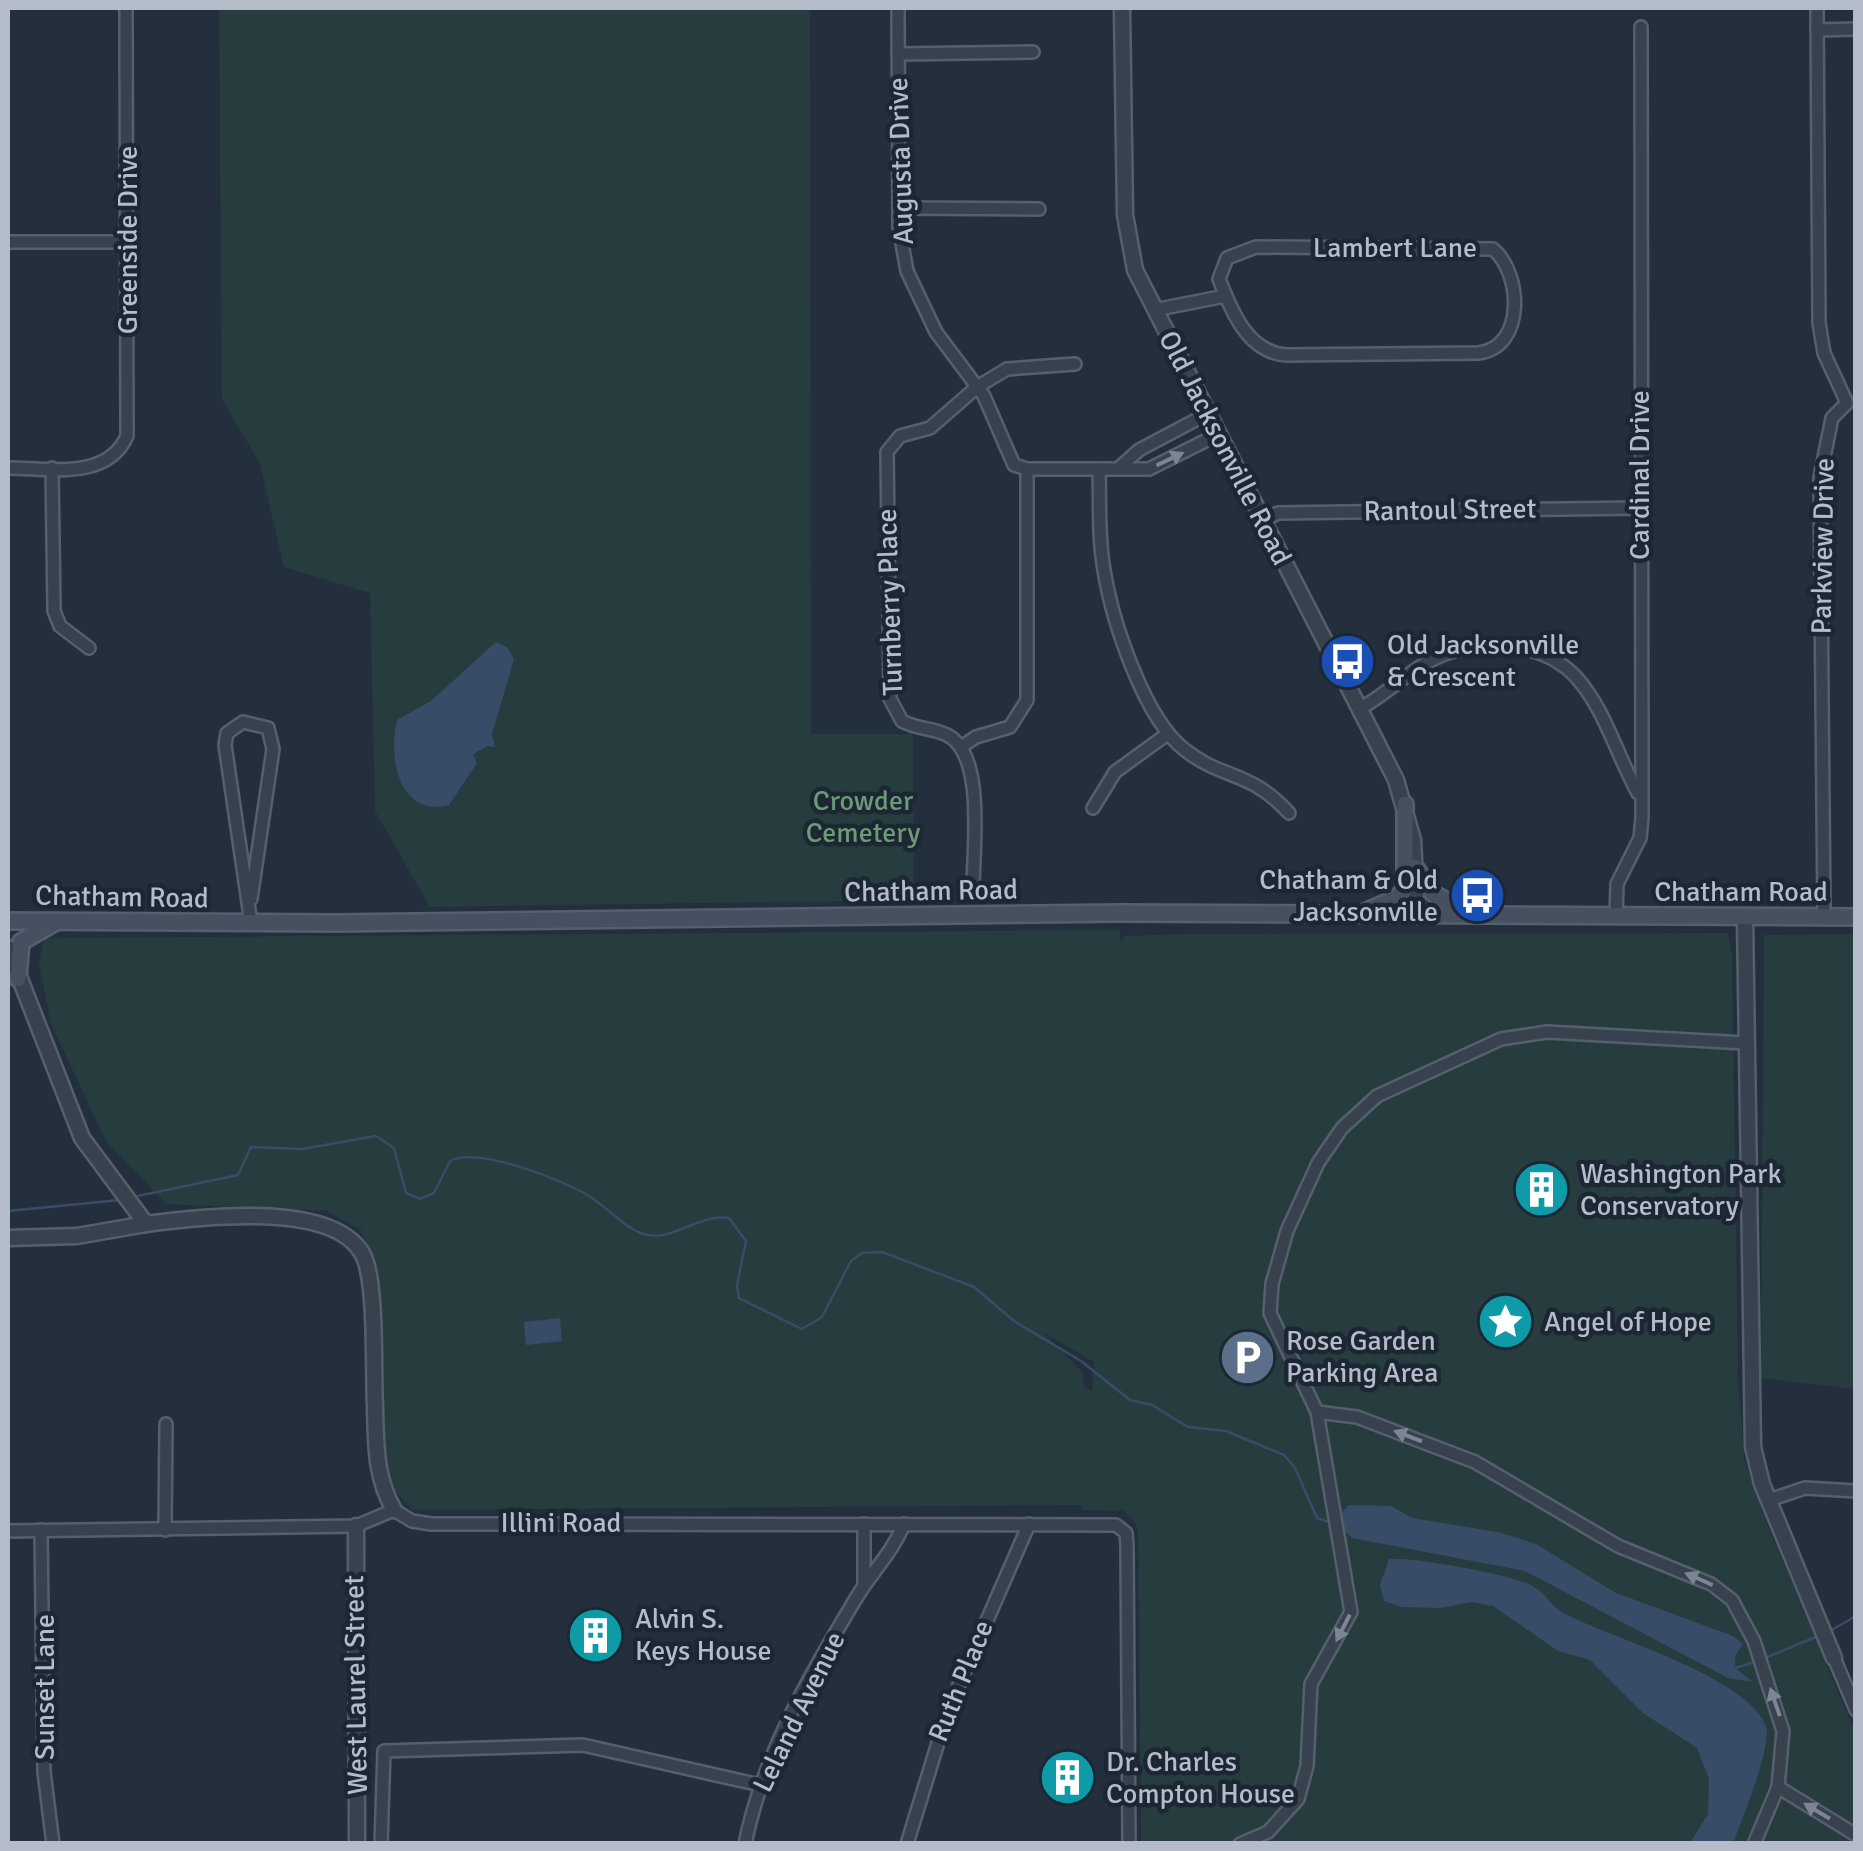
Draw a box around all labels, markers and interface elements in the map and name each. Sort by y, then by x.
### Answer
street label: Augusta Drive [881,77,921,245]
street label: Greenside Drive [111,146,145,334]
street label: Lambert Lane [1313,231,1477,265]
street label: Old Jacksonville Road [1151,325,1299,571]
street label: Cardinal Drive [1623,390,1657,560]
one-way arrow [1156,450,1185,467]
street label: Parkview Drive [1804,457,1842,635]
street label: Rantoul Street [1363,491,1537,529]
street label: Turnberry Place [870,508,910,696]
place label: Old Jacksonville & Crescent [1387,628,1579,694]
bus stop icon: Old Jacksonville & Crescent [1318,631,1378,691]
park label: Crowder Cemetery [806,784,920,850]
place label: Chatham & Old Jacksonville [1259,863,1438,929]
bus stop icon: Chatham & Old Jacksonville [1447,866,1507,926]
street label: Chatham Road [844,872,1018,910]
street label: Chatham Road [1654,875,1828,909]
street label: Chatham Road [35,878,209,916]
place label: Washington Park Conservatory [1580,1157,1781,1223]
building icon: Washington Park Conservatory [1511,1160,1571,1220]
place icon: Angel of Hope [1475,1292,1535,1352]
place label: Angel of Hope [1544,1305,1712,1339]
place label: Rose Garden Parking Area [1286,1324,1439,1390]
parking icon: Rose Garden Parking Area [1217,1327,1277,1387]
one-way arrow [1393,1428,1423,1444]
street label: Illini Road [501,1506,621,1540]
one-way arrow [1684,1571,1714,1587]
street label: West Laurel Street [337,1575,375,1795]
place label: Alvin S. Keys House [635,1602,771,1668]
building icon: Alvin S. Keys House [566,1605,626,1665]
street label: Sunset Lane [28,1614,62,1760]
one-way arrow [1335,1614,1352,1643]
street label: Ruth Place [921,1615,1001,1747]
street label: Leland Avenue [746,1626,852,1798]
one-way arrow [1766,1687,1781,1717]
place label: Dr. Charles Compton House [1106,1745,1295,1811]
building icon: Dr. Charles Compton House [1037,1748,1097,1808]
one-way arrow [1803,1803,1831,1820]

